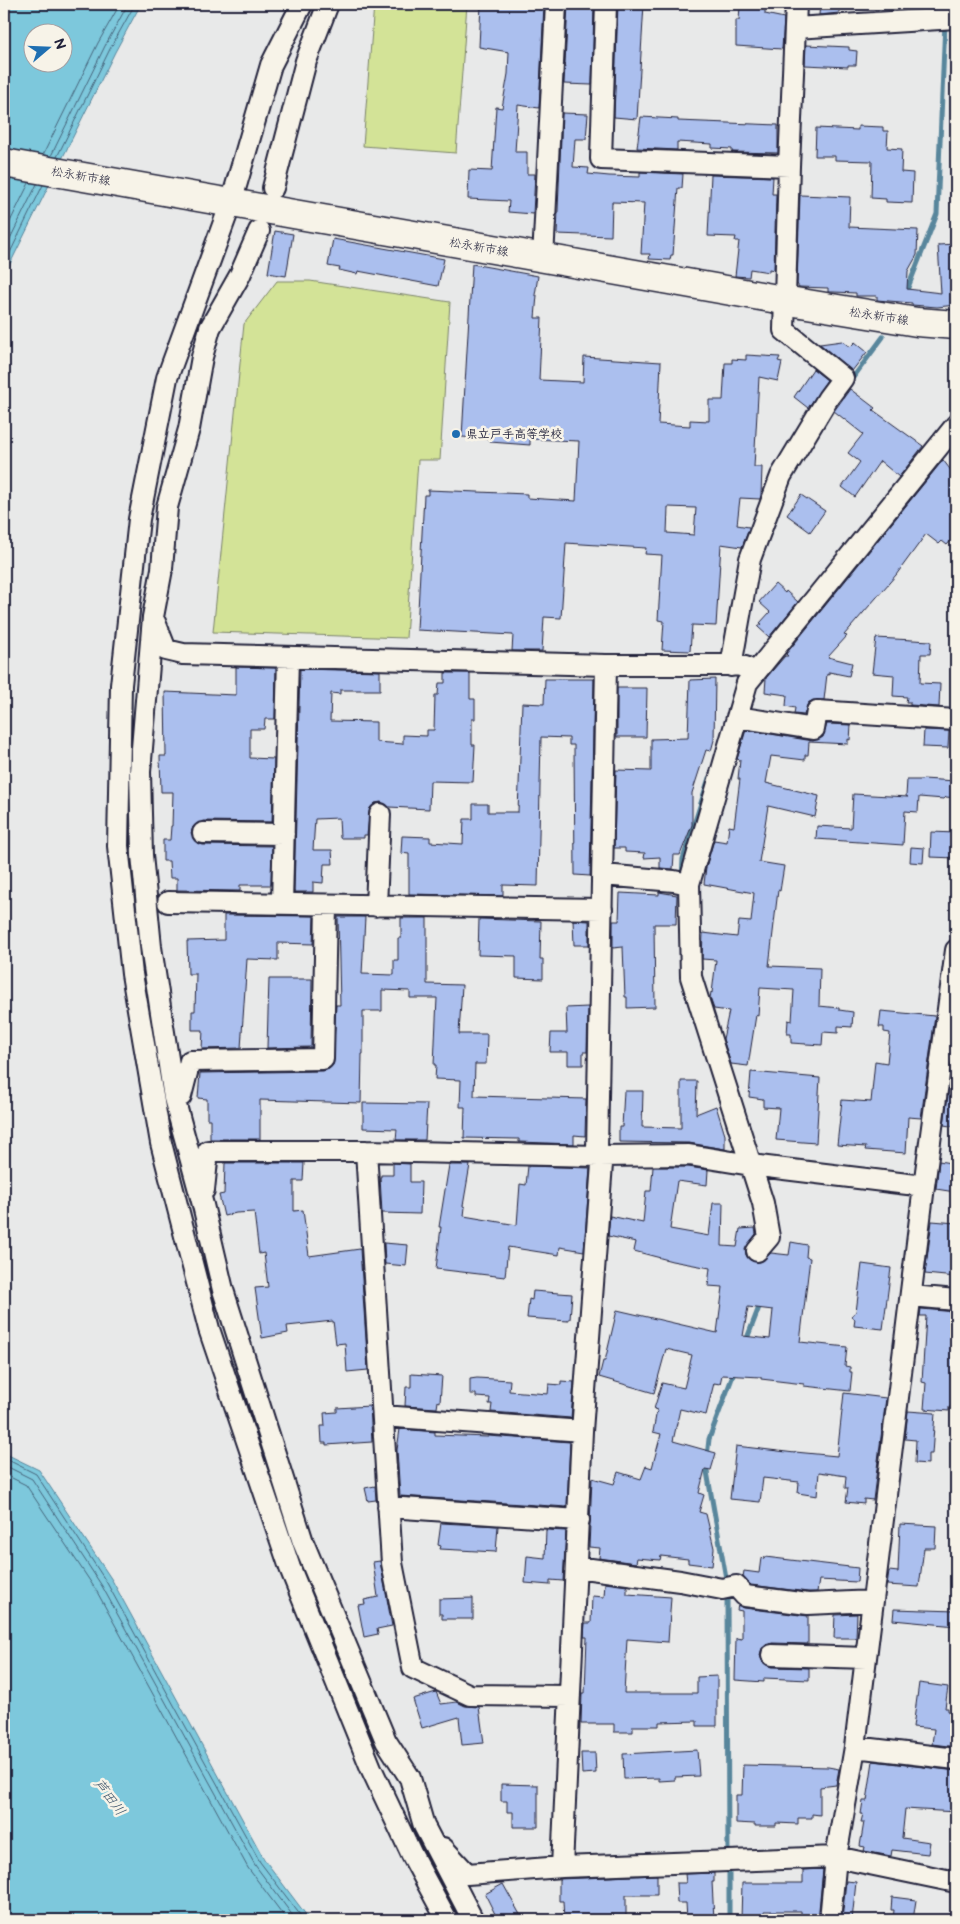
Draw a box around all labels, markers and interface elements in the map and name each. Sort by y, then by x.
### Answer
north arrow [22,22,72,72]
text: N [50,36,70,52]
street label: 松永新市線 [50,164,112,189]
street label: 松永新市線 [448,235,510,260]
street label: 松永新市線 [848,304,910,329]
place label: 県立戸手高等学校 [466,427,562,442]
marker: 県立戸手高等学校 [450,428,462,440]
water label: 芦田川 [90,1775,129,1819]

